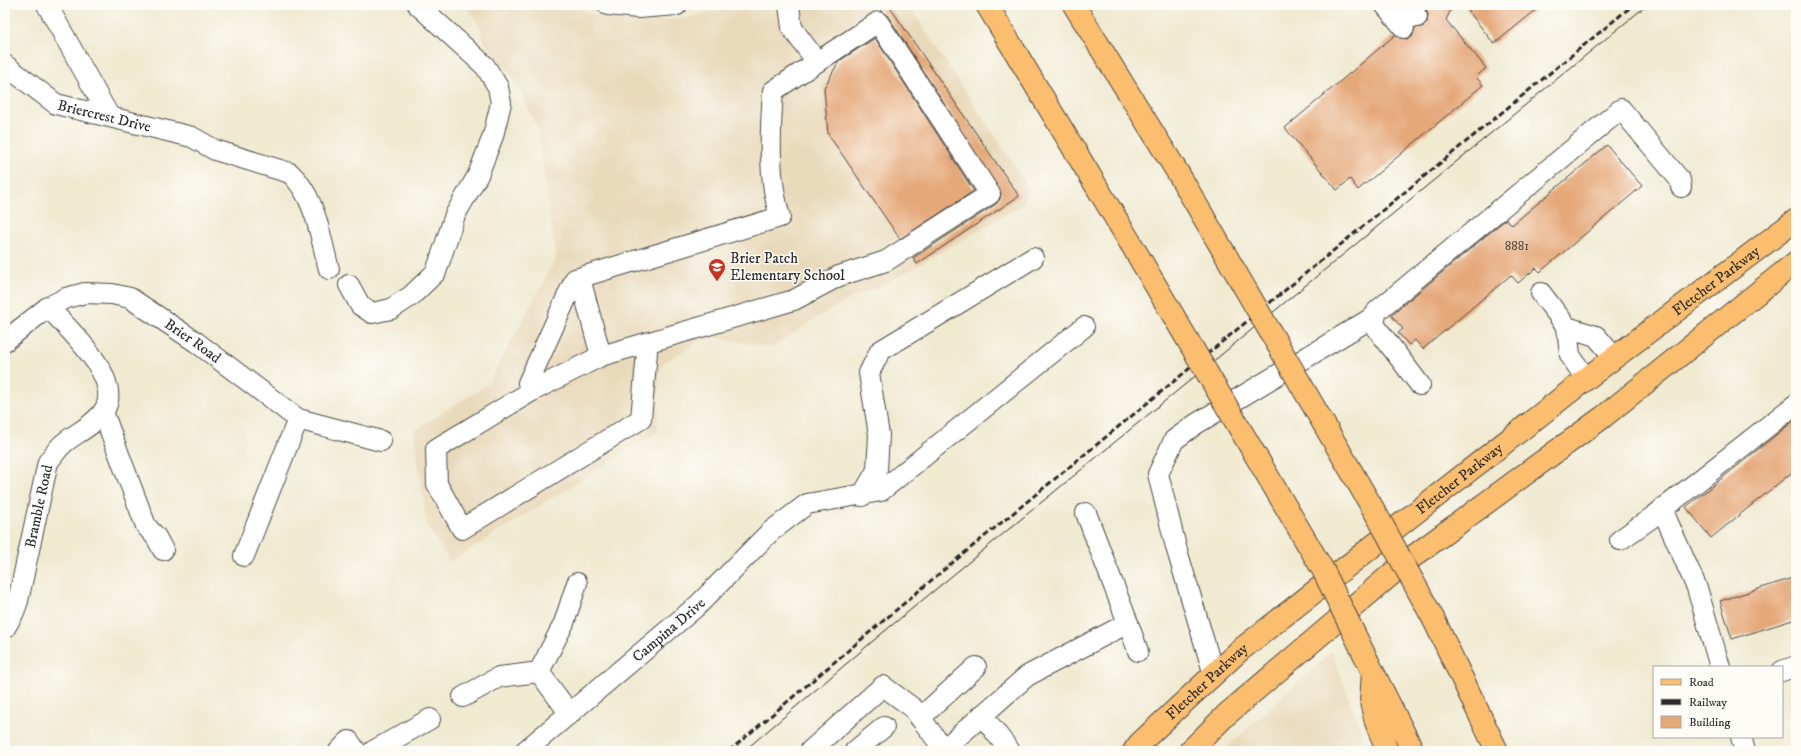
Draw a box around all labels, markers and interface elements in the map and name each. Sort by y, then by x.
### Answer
street label: Briercrest Drive [56,95,153,136]
house number: 8881 [1505,238,1529,254]
street label: Fletcher Parkway [1668,241,1764,320]
place label: Brier Patch Elementary School [730,249,845,285]
school or university icon: Brier Patch Elementary School [707,257,727,282]
street label: Brier Road [161,314,225,367]
street label: Fletcher Parkway [1412,438,1507,518]
street label: Bramble Road [20,462,57,550]
street label: Campina Drive [628,594,709,666]
street label: Fletcher Parkway [1162,638,1252,724]
legend [1653,666,1783,738]
text: Road [1689,675,1714,690]
text: Railway [1689,695,1727,710]
text: Building [1689,715,1730,730]

